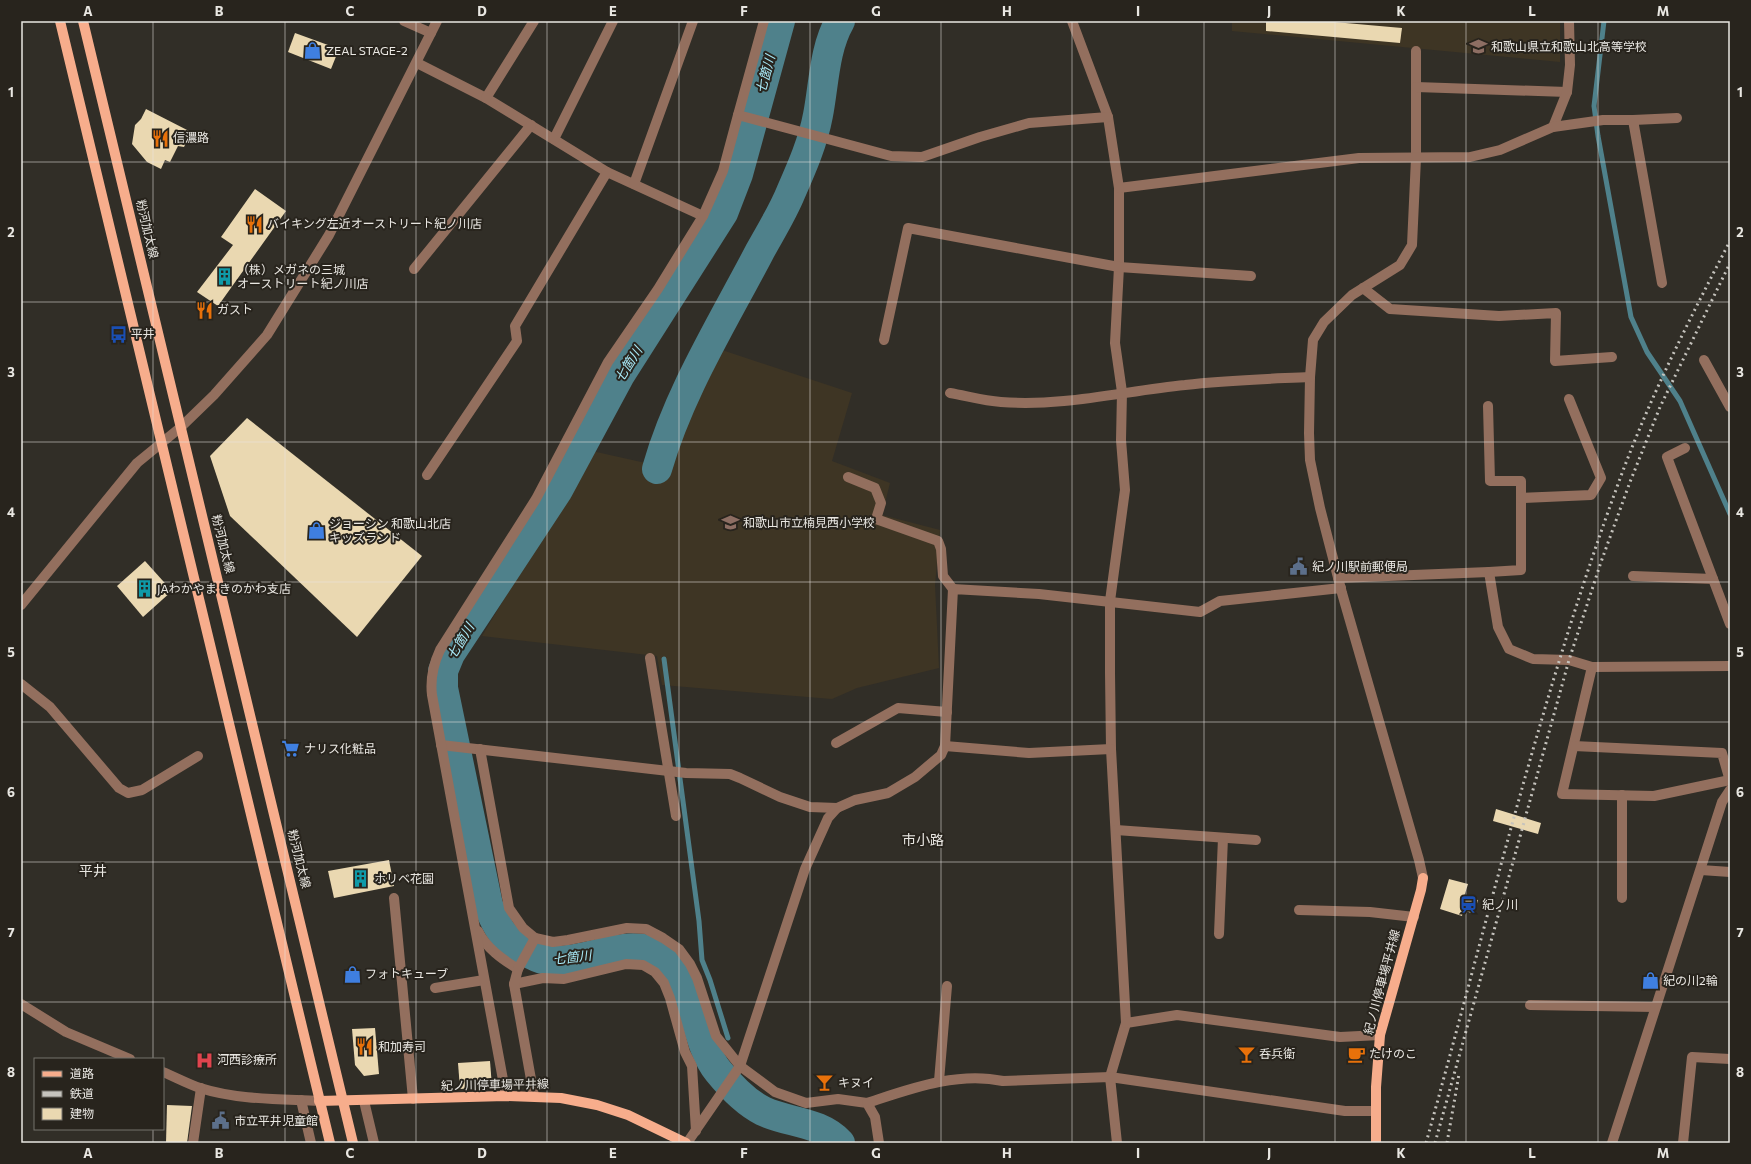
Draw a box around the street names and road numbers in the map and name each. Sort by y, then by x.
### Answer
street label: 粉河加太線 [134,198,162,260]
street label: 粉河加太線 [210,513,238,575]
street label: 粉河加太線 [286,828,314,890]
street label: 紀ノ川停車場平井線 [1360,928,1402,1036]
street label: 紀ノ川停車場平井線 [441,1076,549,1092]

